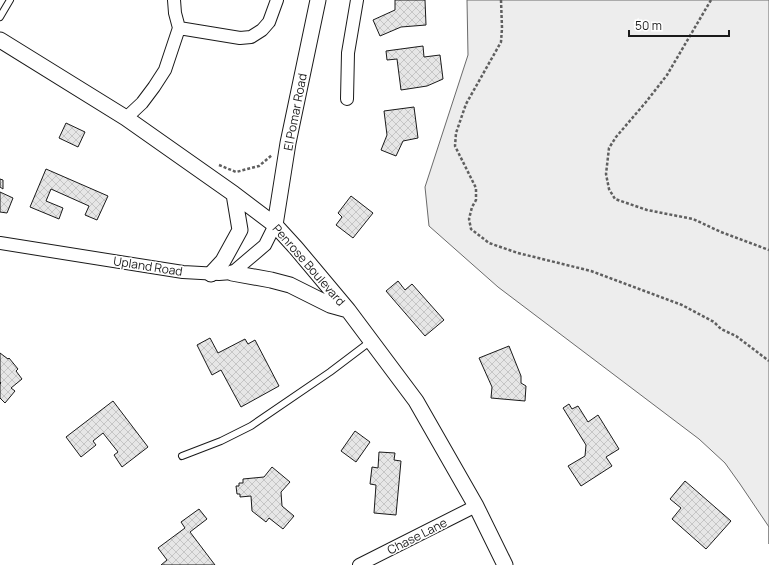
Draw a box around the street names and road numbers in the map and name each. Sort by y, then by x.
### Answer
street label: El Pomar Road [279,72,311,152]
street label: Penrose Boulevard [269,221,349,309]
street label: Upland Road [112,252,184,280]
street label: Chase Lane [384,514,450,558]

